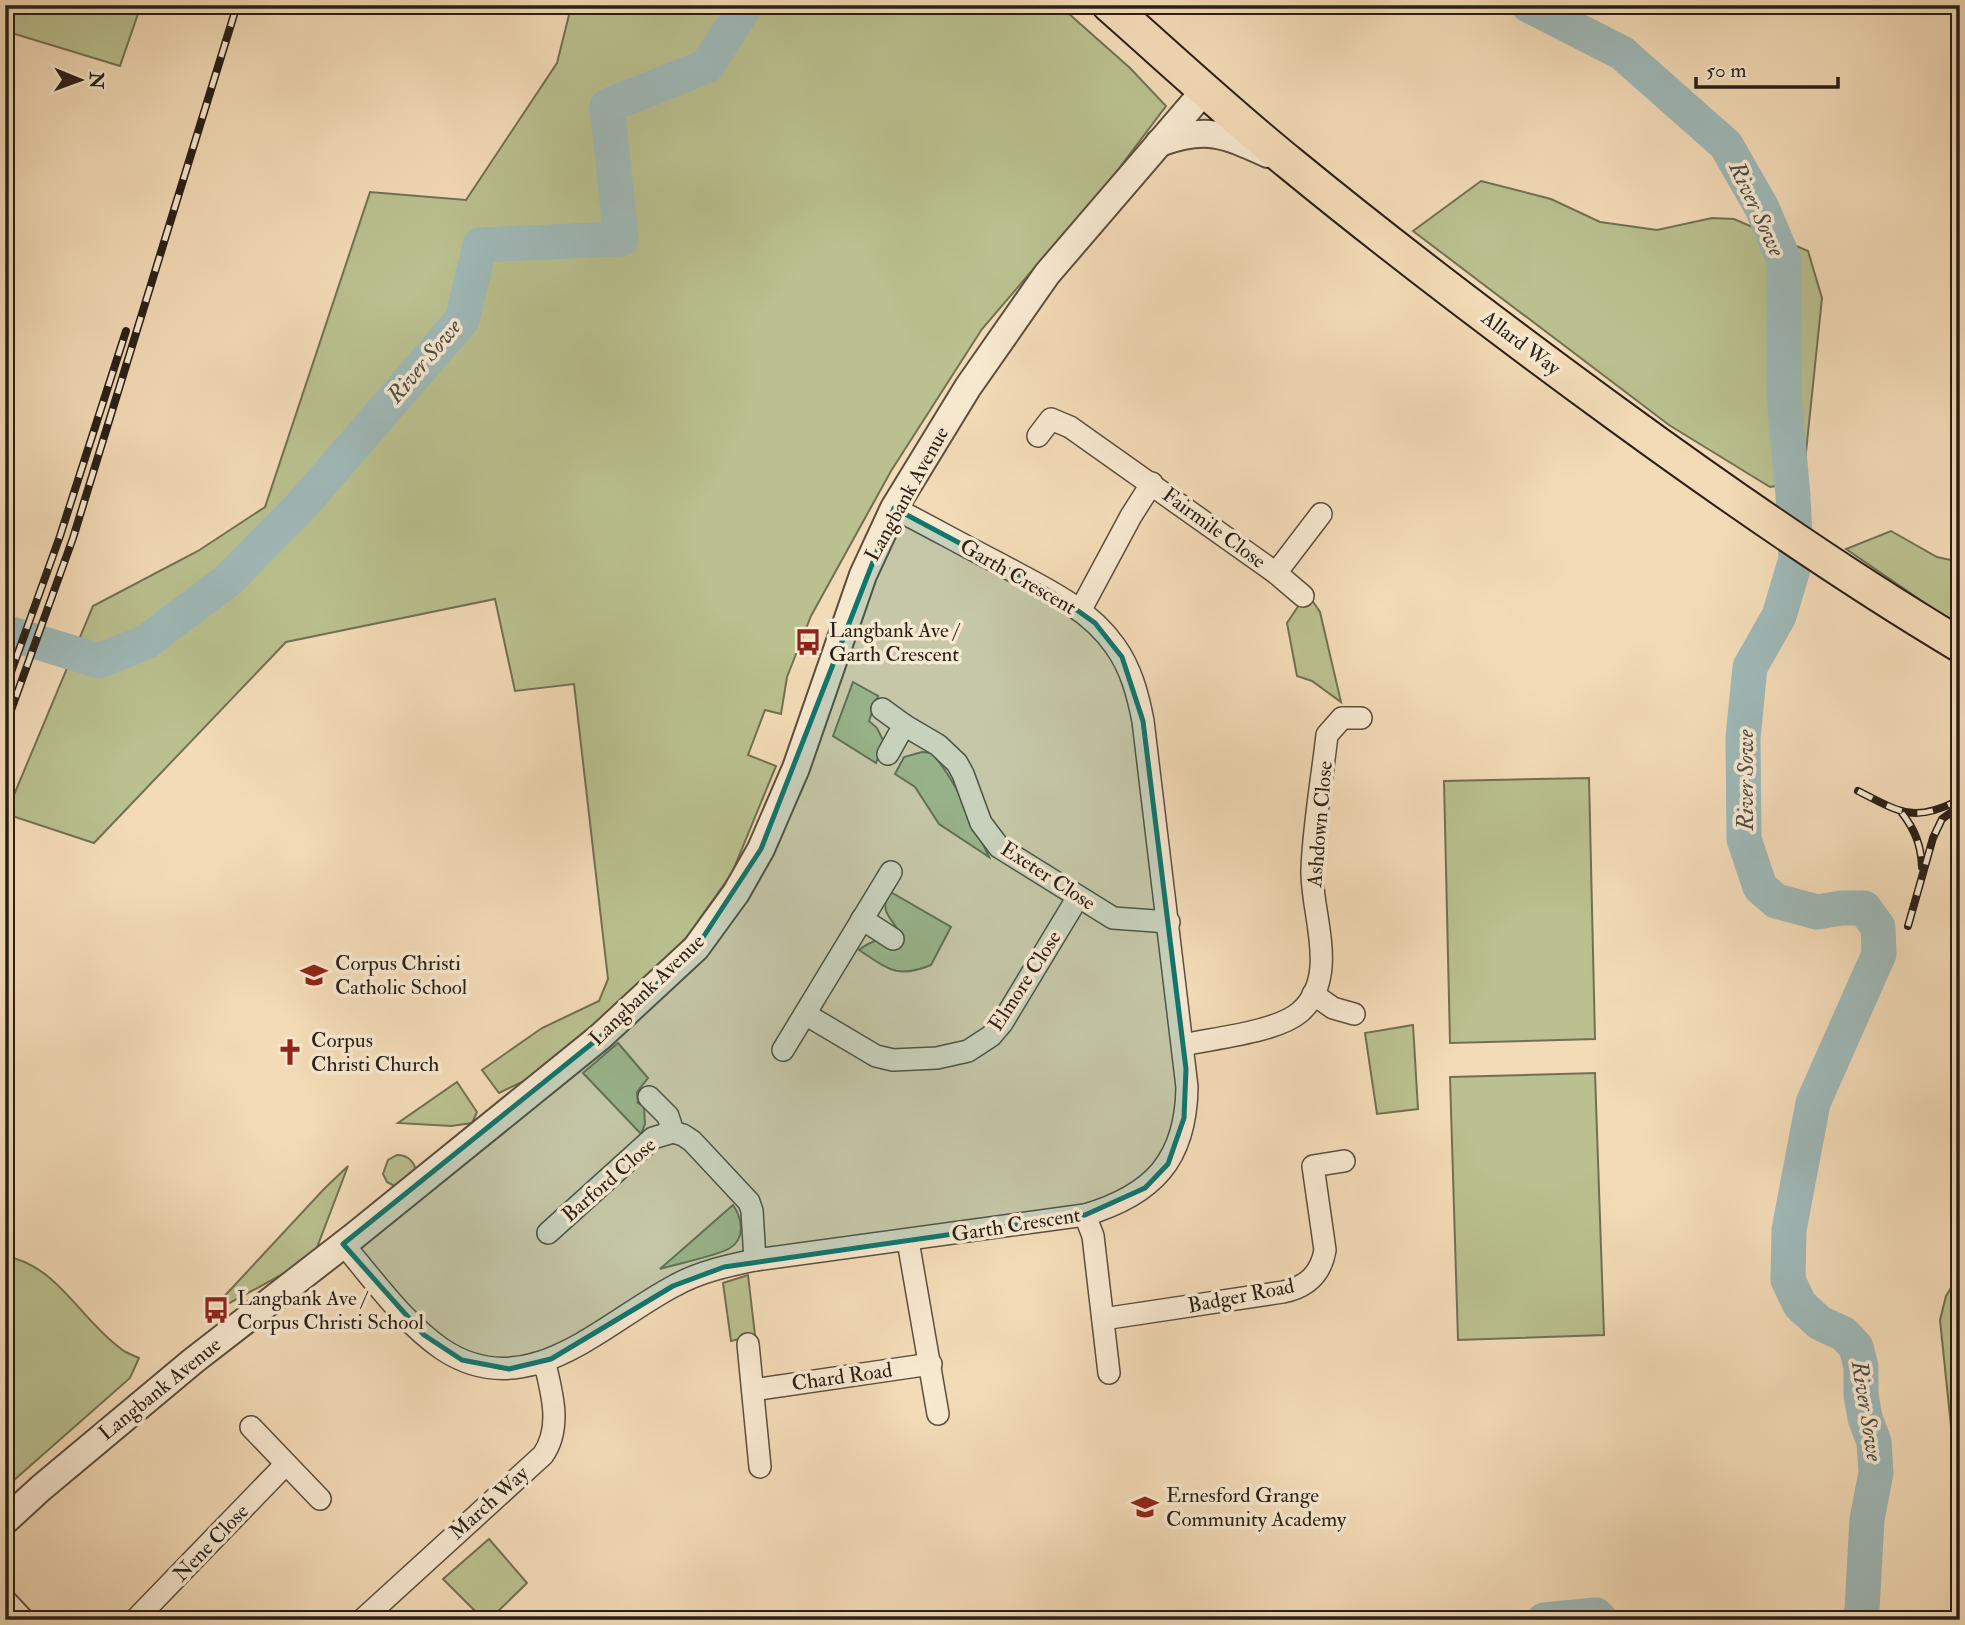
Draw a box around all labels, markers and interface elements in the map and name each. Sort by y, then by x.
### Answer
north arrow [46,46,116,116]
scale bar [1696,46,1837,90]
text: 50 m [1706,57,1747,84]
text: N [84,71,108,90]
water label: River Sowe [1722,156,1792,261]
street label: Allard Way [1475,304,1567,382]
water label: River Sowe [380,313,468,410]
street label: Langbank Avenue [859,422,955,566]
street label: Fairmile Close [1157,481,1271,575]
street label: Garth Crescent [955,533,1081,621]
place label: Langbank Ave / Garth Crescent [829,617,961,668]
bus stop icon: Langbank Ave / Garth Crescent [793,627,823,657]
water label: River Sowe [1731,729,1760,832]
street label: Ashdown Close [1301,759,1339,889]
street label: Exeter Close [996,835,1101,917]
street label: Elmore Close [982,925,1068,1036]
street label: Langbank Avenue [584,928,711,1052]
place label: Corpus Christi Catholic School [335,950,468,1001]
school or university icon: Corpus Christi Catholic School [299,960,329,990]
place label: Corpus Christi Church [311,1027,439,1078]
church icon: Corpus Christi Church [275,1037,305,1067]
street label: Barford Close [556,1132,662,1228]
street label: Garth Crescent [950,1201,1083,1249]
street label: Badger Road [1185,1272,1297,1320]
place label: Langbank Ave / Corpus Christi School [237,1285,424,1336]
bus stop icon: Langbank Ave / Corpus Christi School [201,1295,231,1325]
street label: Langbank Avenue [93,1331,227,1447]
street label: Chard Road [790,1356,895,1397]
water label: River Sowe [1845,1358,1889,1464]
street label: March Way [444,1460,535,1546]
place label: Ernesford Grange Community Academy [1166,1482,1347,1533]
school or university icon: Ernesford Grange Community Academy [1130,1492,1160,1522]
street label: Nene Close [167,1498,255,1588]

